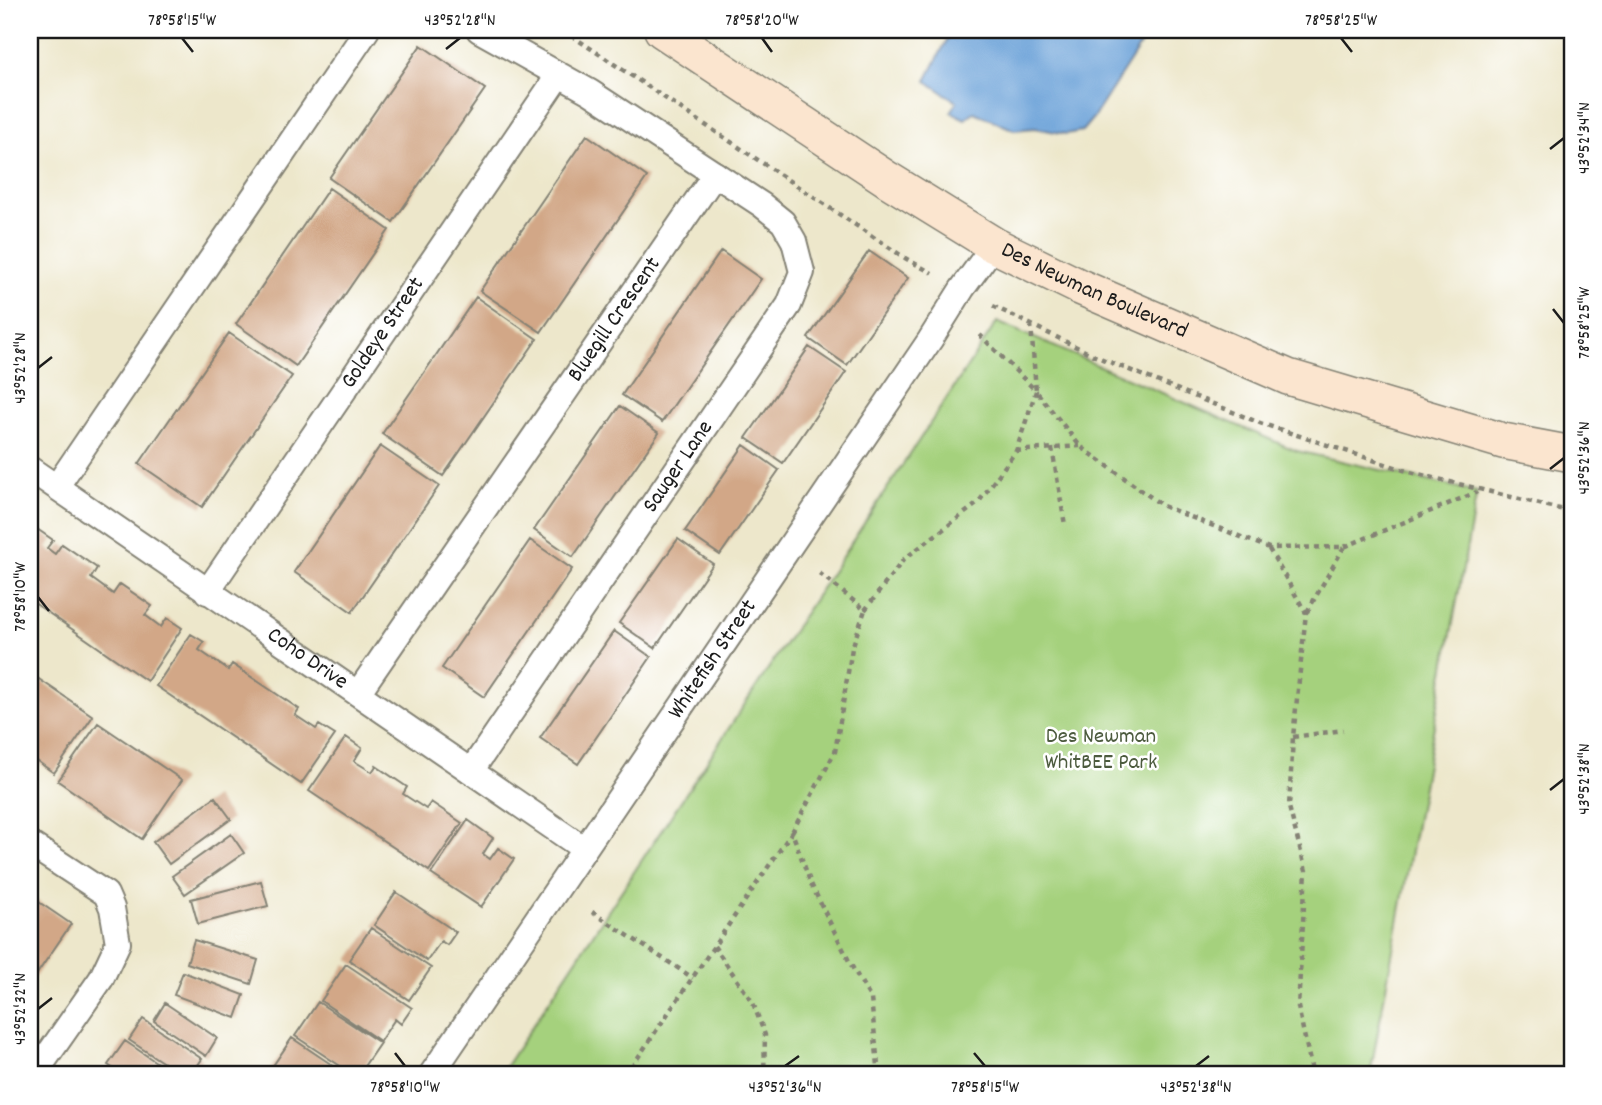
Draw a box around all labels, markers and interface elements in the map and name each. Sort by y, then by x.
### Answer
text: 78°58'15"W [148,9,217,34]
text: 43°52'28"N [424,9,496,34]
text: 78°58'20"W [725,9,799,34]
text: 78°58'25"W [1305,9,1378,34]
text: 43°52'34"N [1573,102,1598,174]
street label: Des Newman Boulevard [995,234,1193,348]
street label: Bluegill Crescent [560,251,669,389]
street label: Goldeye Street [333,271,433,396]
text: 78°58'25"W [1573,286,1598,359]
text: 43°52'28"N [9,332,34,404]
street label: Sauger Lane [635,414,722,520]
text: 43°52'36"N [1573,421,1598,495]
text: 78°58'10"W [9,562,34,632]
street label: Whitefish Street [660,593,766,726]
street label: Coho Drive [260,619,354,699]
park label: Des Newman WhitBEE Park [1045,721,1157,780]
text: 43°52'38"N [1573,743,1598,815]
text: 43°52'32"N [9,973,34,1045]
text: 78°58'10"W [370,1076,440,1101]
text: 43°52'36"N [748,1076,822,1101]
text: 78°58'15"W [951,1076,1020,1101]
text: 43°52'38"N [1160,1076,1232,1101]

